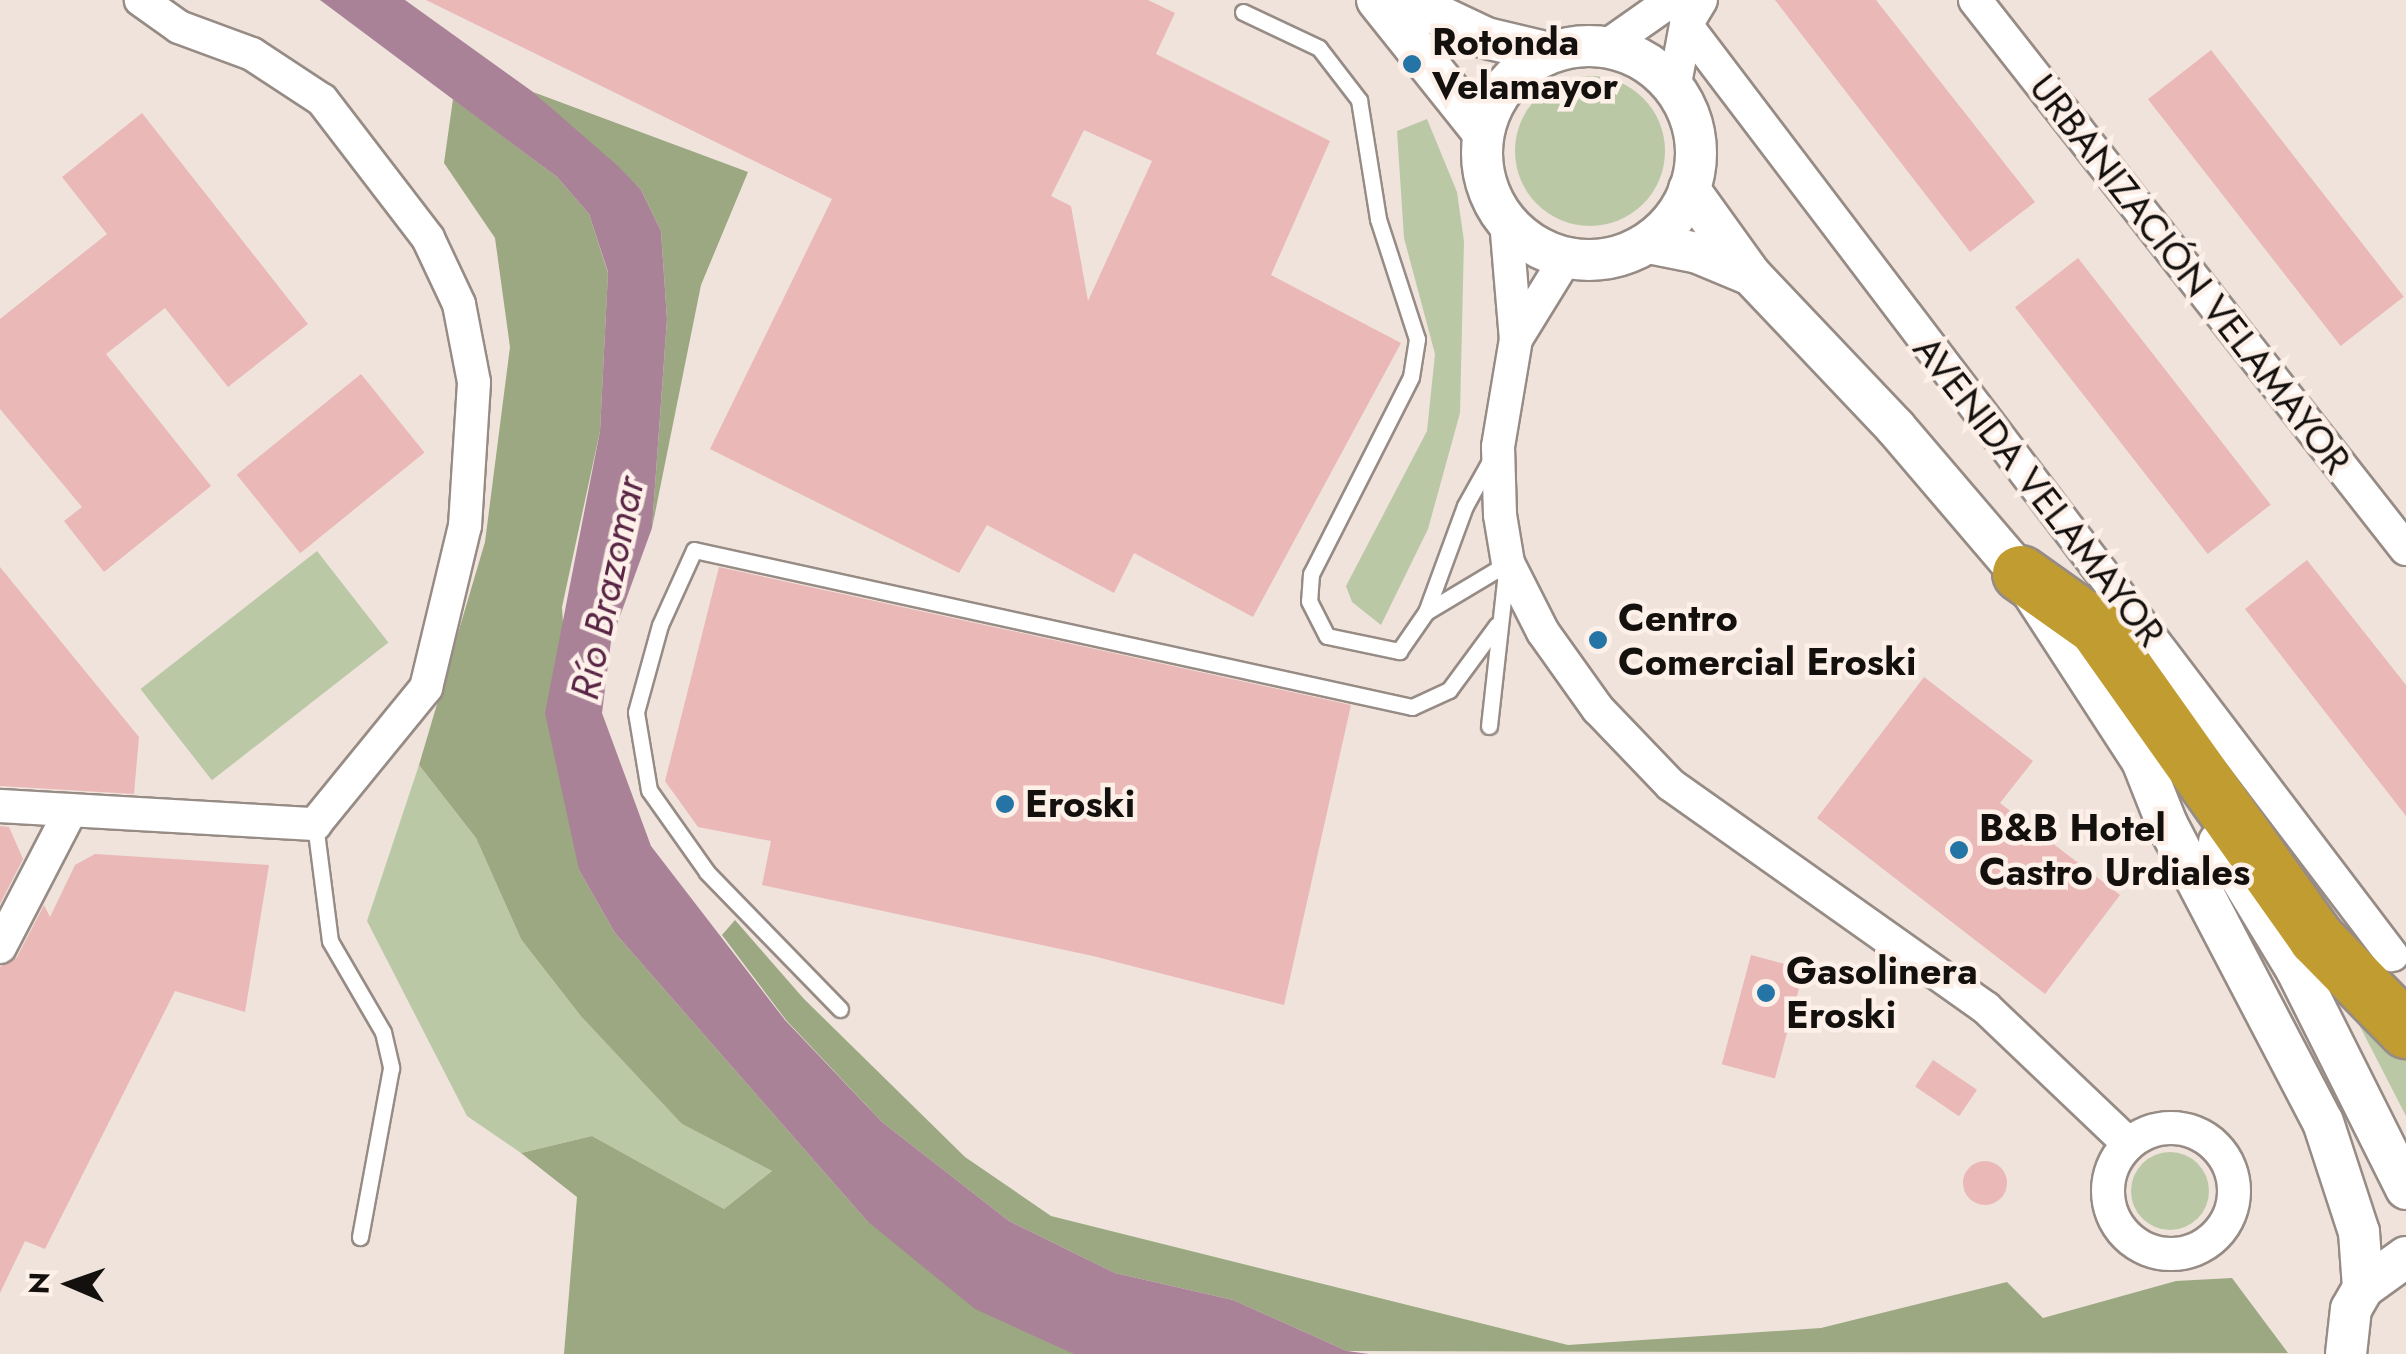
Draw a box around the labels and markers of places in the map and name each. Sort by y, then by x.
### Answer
place label: Rotonda Velamayor [1432,19,1618,108]
marker: Rotonda Velamayor [1401,53,1423,75]
place label: Centro Comercial Eroski [1618,595,1917,684]
marker: Centro Comercial Eroski [1587,629,1609,651]
place label: Eroski [1025,781,1135,827]
marker: Eroski [994,793,1016,815]
place label: B&B Hotel Castro Urdiales [1979,805,2250,894]
marker: B&B Hotel Castro Urdiales [1948,839,1970,861]
place label: Gasolinera Eroski [1786,948,1978,1038]
marker: Gasolinera Eroski [1755,982,1777,1004]

